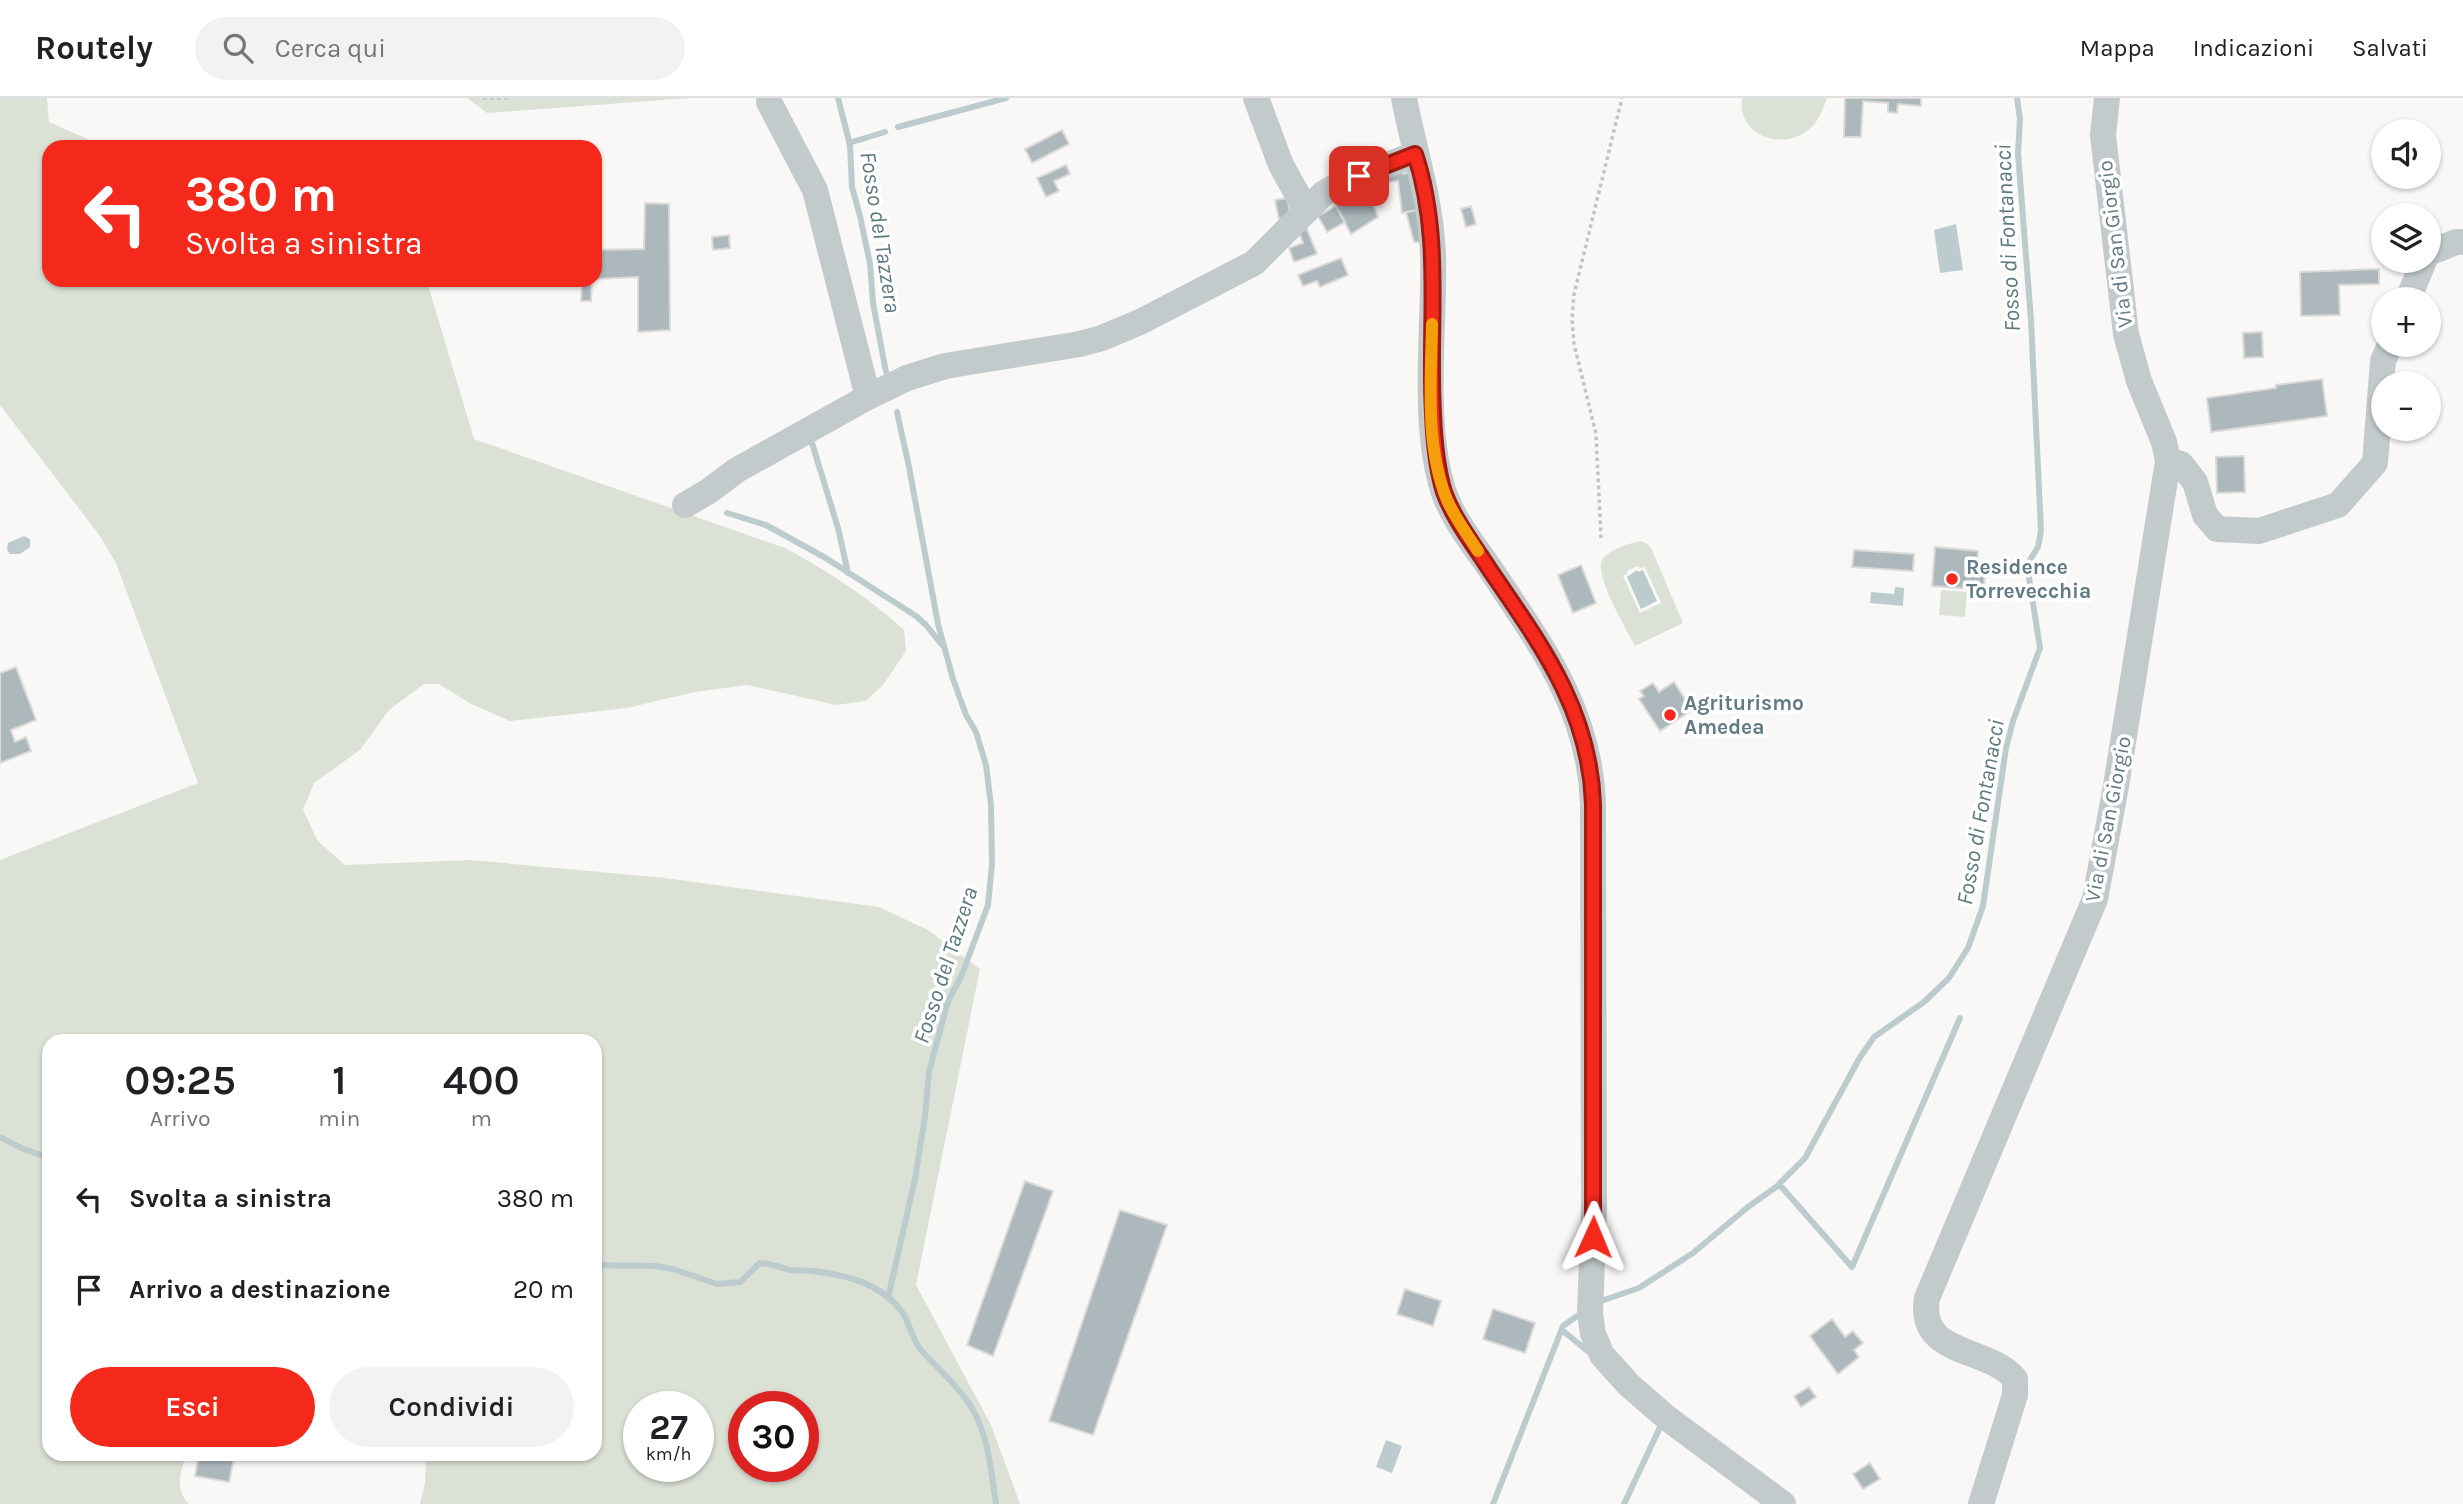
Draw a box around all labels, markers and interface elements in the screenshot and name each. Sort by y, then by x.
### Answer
search box [195,17,685,80]
text: Routely [35,29,153,67]
icon: search [219,29,257,67]
text: Cerca qui [275,33,386,64]
text: Mappa [2080,34,2155,62]
text: Indicazioni [2193,34,2314,62]
text: Salvati [2352,34,2428,62]
map controls [2371,119,2441,441]
button: sound [2371,119,2441,189]
water label: Fosso di Fontanacci [1989,143,2026,333]
pin [1329,146,1389,206]
water label: Fosso del Tazzera [854,149,907,315]
icon: arrive [1340,157,1378,195]
street label: Via di San Giorgio [2093,159,2137,329]
text: 380 m [185,166,337,223]
icon: left [70,168,161,259]
button: layers [2371,203,2441,273]
text: Svolta a sinistra [185,225,423,262]
button: + [2371,287,2441,357]
button: − [2371,371,2441,441]
place label: Residence Torrevecchia [1966,555,2091,603]
marker: Residence Torrevecchia [1944,571,1960,587]
place label: Agriturismo Amedea [1684,691,1804,739]
marker: Agriturismo Amedea [1662,707,1678,723]
water label: Fosso di Fontanacci [1951,717,2010,907]
street label: Via di San Giorgio [2080,734,2136,904]
water label: Fosso del Tazzera [907,883,984,1047]
text: 09:25 [124,1055,236,1105]
text: 1 [332,1055,347,1105]
text: 400 [443,1055,520,1105]
text: Arrivo [150,1105,211,1132]
text: min [318,1105,361,1132]
text: m [470,1105,492,1132]
icon: left [70,1180,108,1218]
text: Svolta a sinistra [129,1183,332,1214]
text: 380 m [497,1183,574,1214]
position arrow [1556,1200,1630,1274]
icon: arrive [70,1271,108,1309]
text: Arrivo a destinazione [129,1274,391,1305]
text: 20 m [513,1274,574,1305]
button: Esci [70,1367,315,1447]
button: Condividi [329,1367,574,1447]
speed limit sign: 30 [728,1391,819,1482]
text: 27 [649,1407,688,1448]
text: km/h [646,1443,691,1465]

